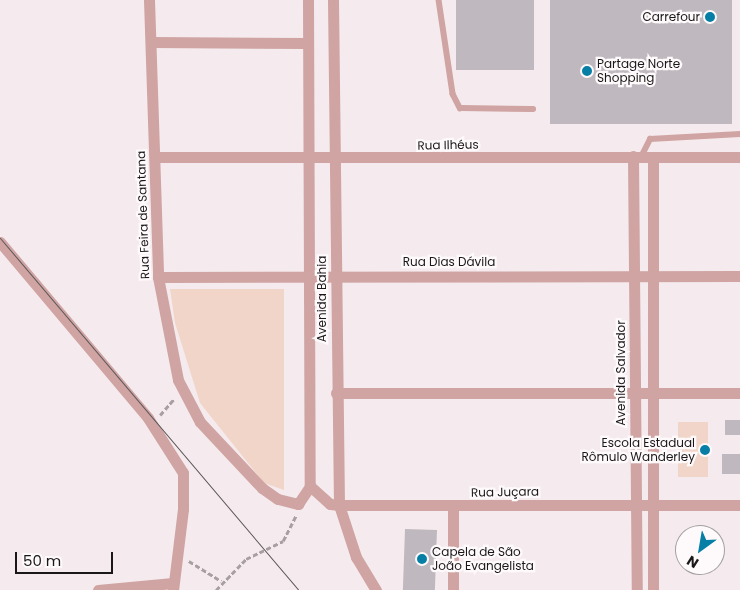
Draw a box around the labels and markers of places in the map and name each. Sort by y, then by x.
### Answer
place label: Carrefour [642,10,700,24]
marker: Carrefour [704,11,716,23]
place label: Partage Norte Shopping [597,57,680,85]
marker: Partage Norte Shopping [581,65,593,77]
place label: Escola Estadual Rômulo Wanderley [581,436,695,464]
marker: Escola Estadual Rômulo Wanderley [699,444,711,456]
place label: Capela de São João Evangelista [432,545,534,573]
marker: Capela de São João Evangelista [416,553,428,565]

